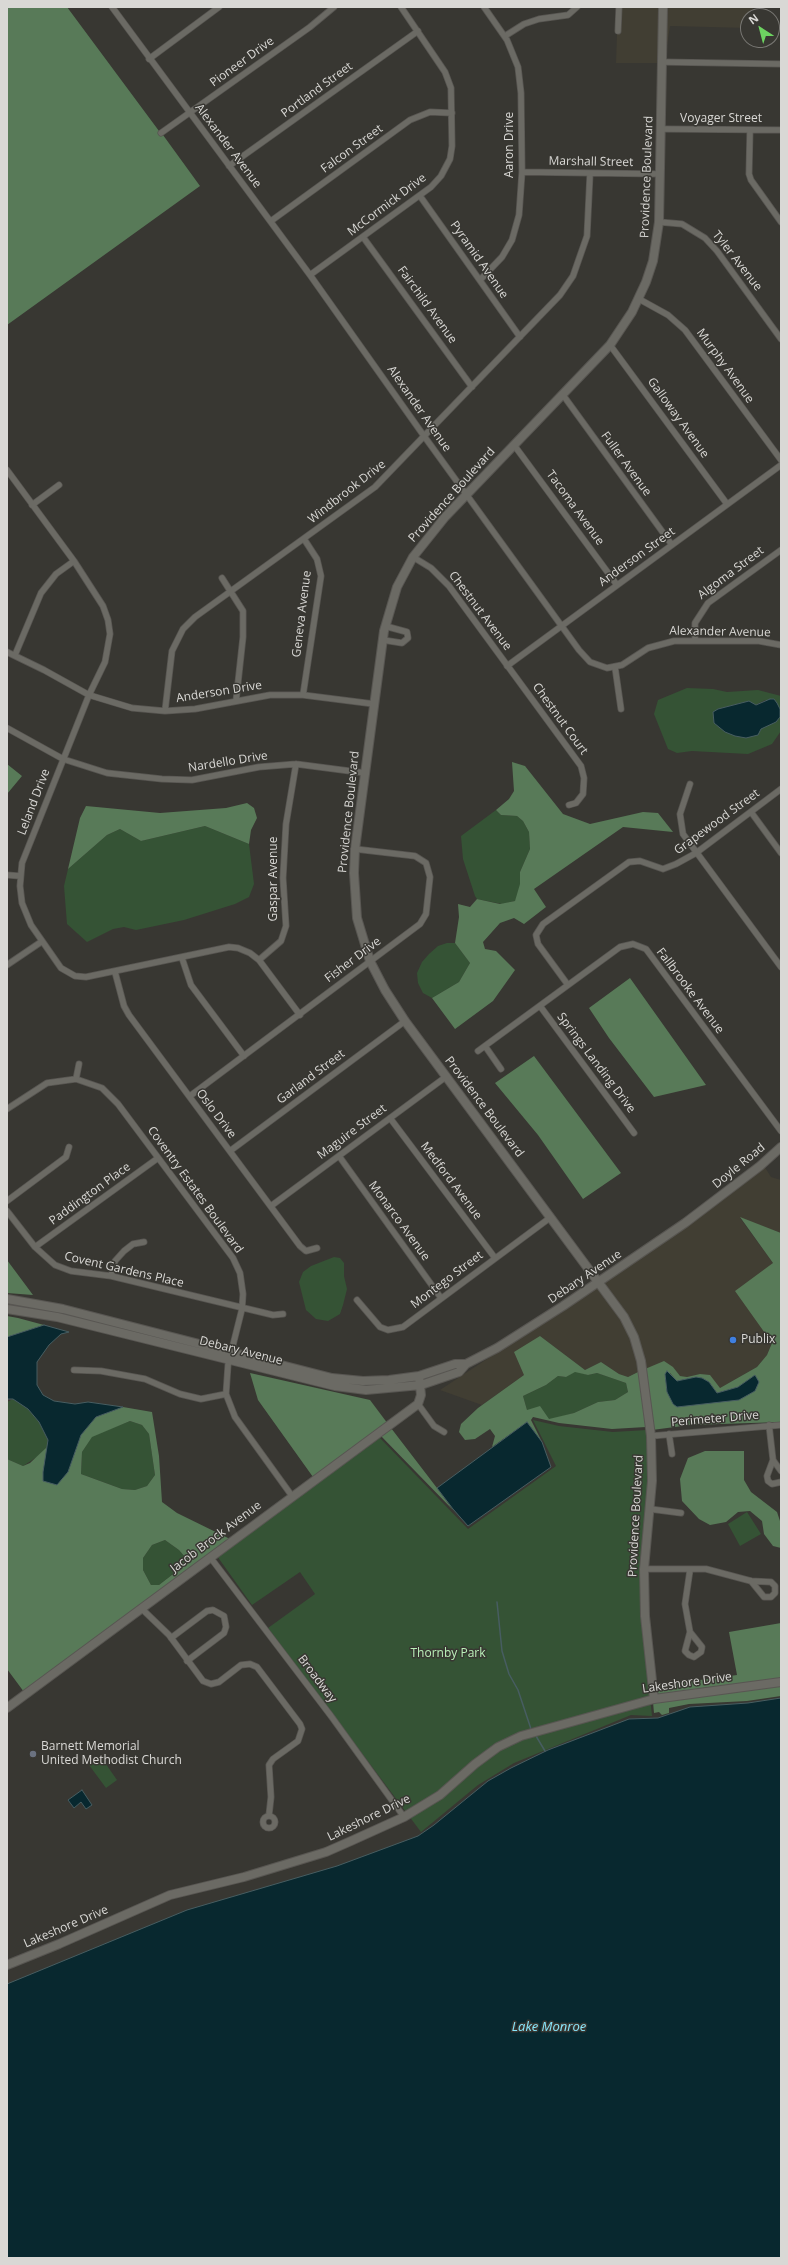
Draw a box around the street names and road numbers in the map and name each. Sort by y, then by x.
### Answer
street label: Pioneer Drive [207,34,277,90]
street label: Portland Street [279,59,355,121]
street label: Alexander Avenue [192,101,264,191]
street label: Aaron Drive [503,112,517,178]
street label: Voyager Street [680,112,762,126]
street label: Providence Boulevard [638,116,656,238]
street label: Falcon Street [318,122,386,176]
street label: Marshall Street [548,154,634,170]
street label: McCormick Drive [345,171,429,239]
street label: Pyramid Avenue [447,219,511,301]
street label: Tyler Avenue [709,228,765,294]
street label: Fairchild Avenue [394,263,460,347]
street label: Murphy Avenue [693,326,757,406]
street label: Alexander Avenue [384,363,454,455]
street label: Galloway Avenue [644,375,712,461]
street label: Fuller Avenue [598,429,654,499]
street label: Providence Boulevard [406,445,498,545]
street label: Windbrook Drive [305,457,389,527]
street label: Tacoma Avenue [543,468,607,548]
street label: Anderson Street [596,524,678,590]
street label: Algoma Street [695,544,767,602]
street label: Chestnut Avenue [446,569,514,653]
street label: Geneva Avenue [290,570,314,658]
street label: Alexander Avenue [669,624,771,640]
street label: Anderson Drive [175,678,263,706]
street label: Chestnut Court [529,680,591,758]
street label: Nardello Drive [187,749,269,775]
street label: Providence Boulevard [335,750,363,874]
street label: Leland Drive [15,767,53,837]
street label: Grapewood Street [671,786,763,858]
street label: Gaspar Avenue [267,837,281,921]
street label: Fisher Drive [322,934,384,986]
street label: Fallbrooke Avenue [653,945,727,1037]
street label: Springs Landing Drive [554,1010,638,1116]
street label: Garland Street [274,1047,348,1107]
street label: Providence Boulevard [441,1054,527,1160]
street label: Oslo Drive [193,1087,239,1141]
street label: Maguire Street [315,1101,389,1163]
street label: Coventry Estates Boulevard [144,1124,246,1256]
street label: Medford Avenue [417,1139,485,1223]
street label: Doyle Road [710,1140,768,1192]
street label: Paddington Place [47,1160,133,1228]
street label: Monarco Avenue [365,1178,433,1264]
street label: Debary Avenue [546,1247,624,1307]
street label: Montego Street [408,1248,486,1312]
street label: Covent Gardens Place [63,1249,185,1291]
street label: Debary Avenue [198,1334,284,1368]
street label: Perimeter Drive [670,1408,760,1430]
street label: Providence Boulevard [626,1455,646,1577]
street label: Jacob Brock Avenue [168,1498,264,1576]
street label: Broadway [294,1652,340,1706]
street label: Lakeshore Drive [641,1670,733,1696]
street label: Lakeshore Drive [325,1792,413,1844]
street label: Lakeshore Drive [22,1903,110,1951]

